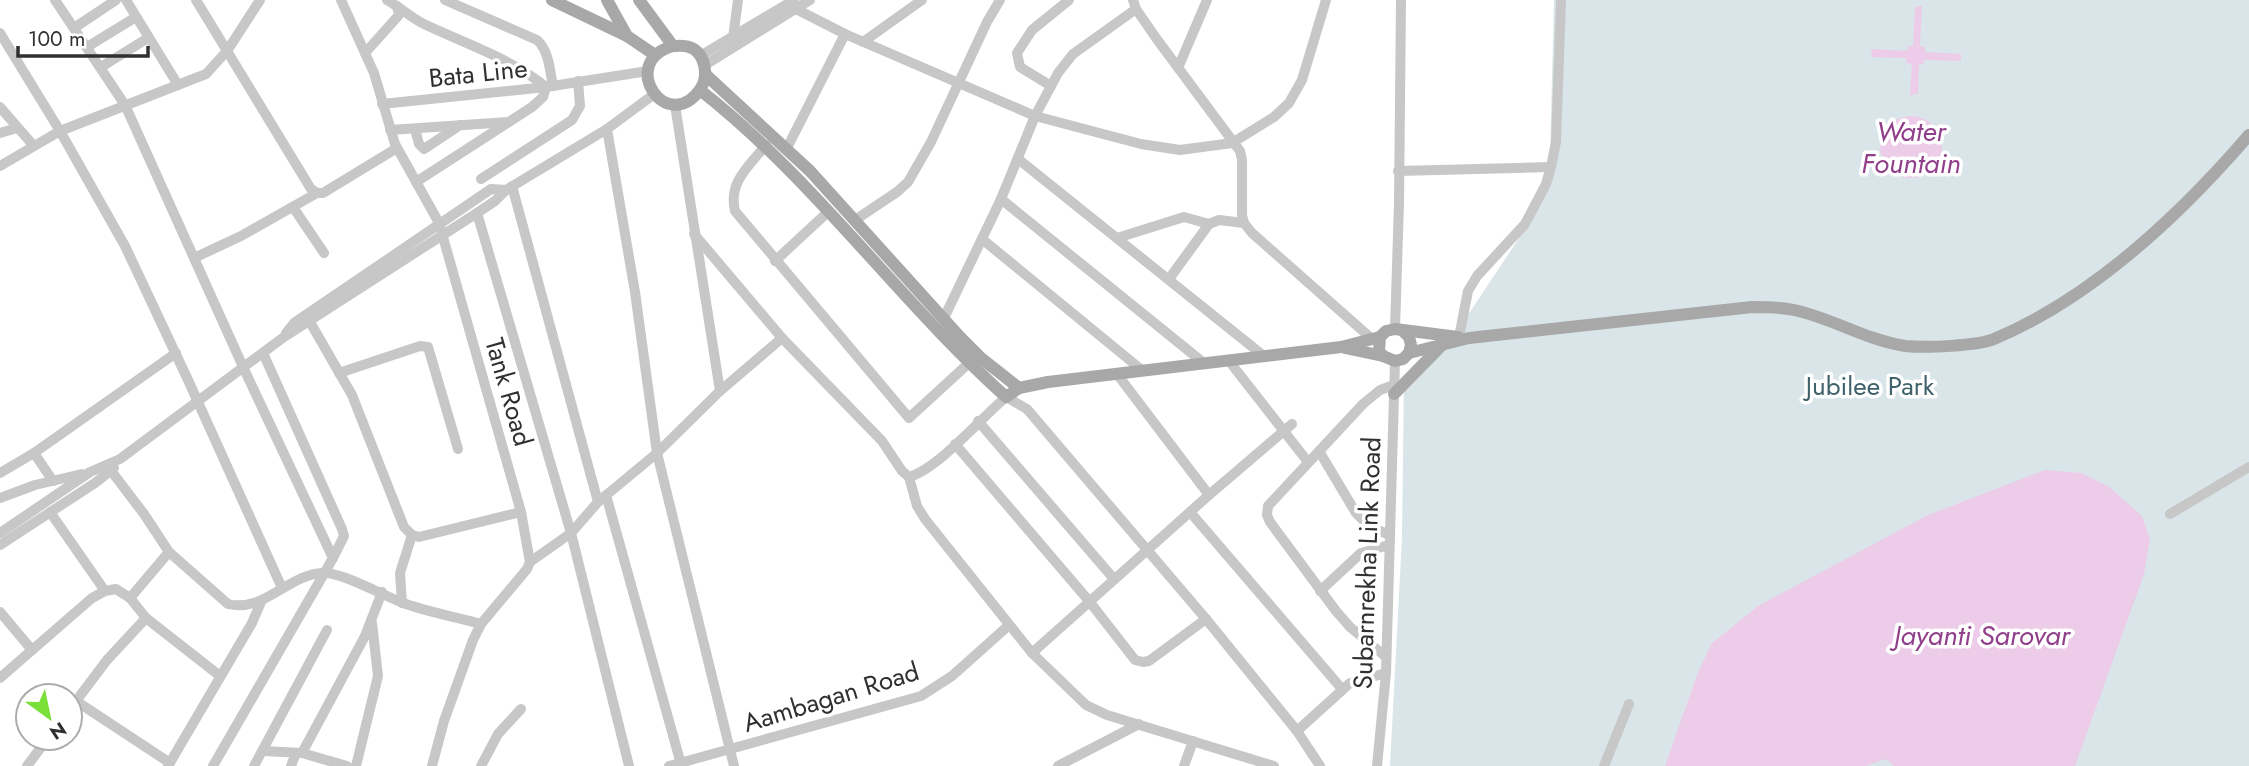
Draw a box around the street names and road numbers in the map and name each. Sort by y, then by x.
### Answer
street label: Bata Line [427,49,529,97]
street label: Tank Road [475,333,543,451]
street label: Subarnrekha Link Road [1344,436,1390,690]
street label: Aambagan Road [738,652,924,742]

